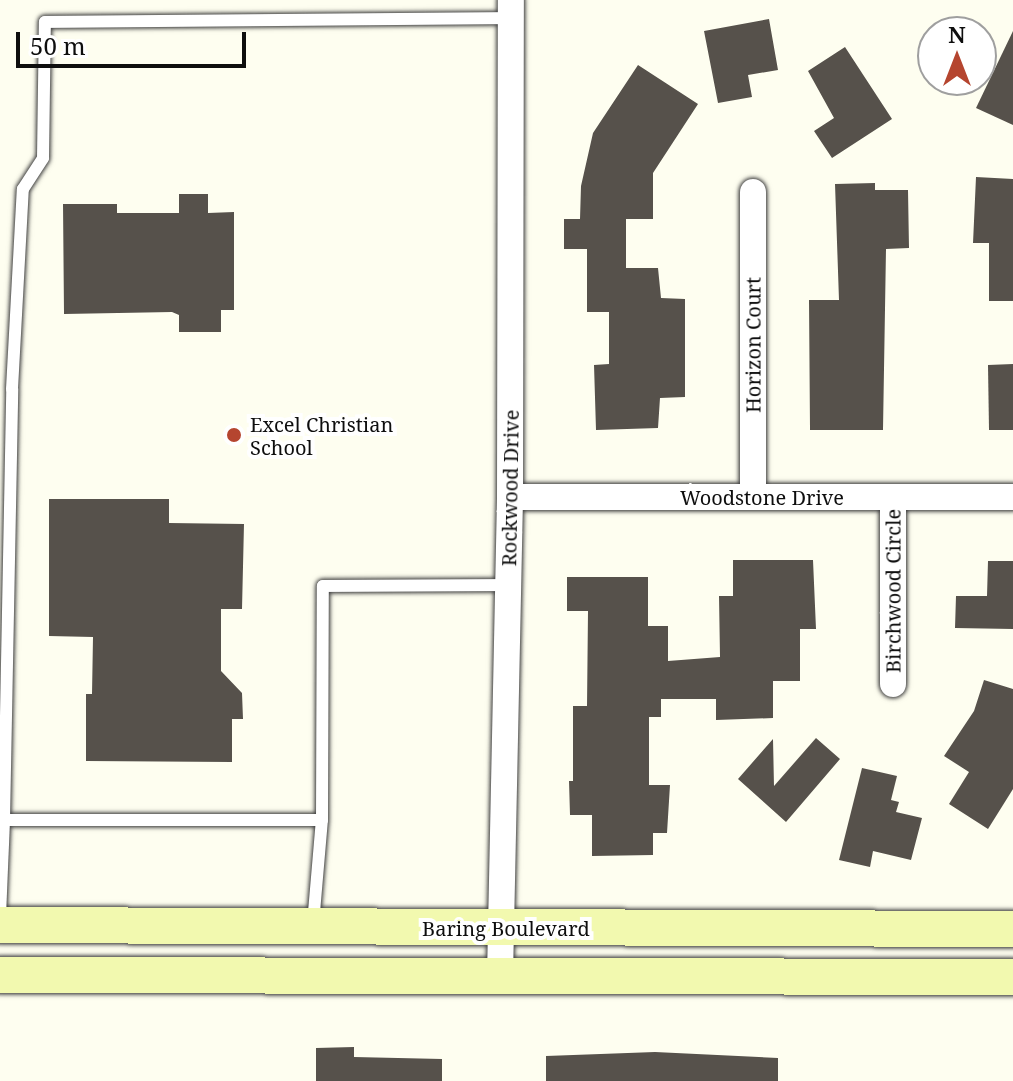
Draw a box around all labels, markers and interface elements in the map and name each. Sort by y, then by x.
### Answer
scale bar [20,16,250,66]
north arrow [917,16,997,96]
text: N [948,19,966,49]
text: 50 m [30,29,86,62]
street label: Horizon Court [741,277,765,413]
street label: Rockwood Drive [497,409,523,567]
place label: Excel Christian School [250,412,393,459]
marker: Excel Christian School [225,426,243,444]
street label: Woodstone Drive [680,485,844,509]
street label: Birchwood Circle [881,509,905,673]
street label: Baring Boulevard [422,916,590,940]

